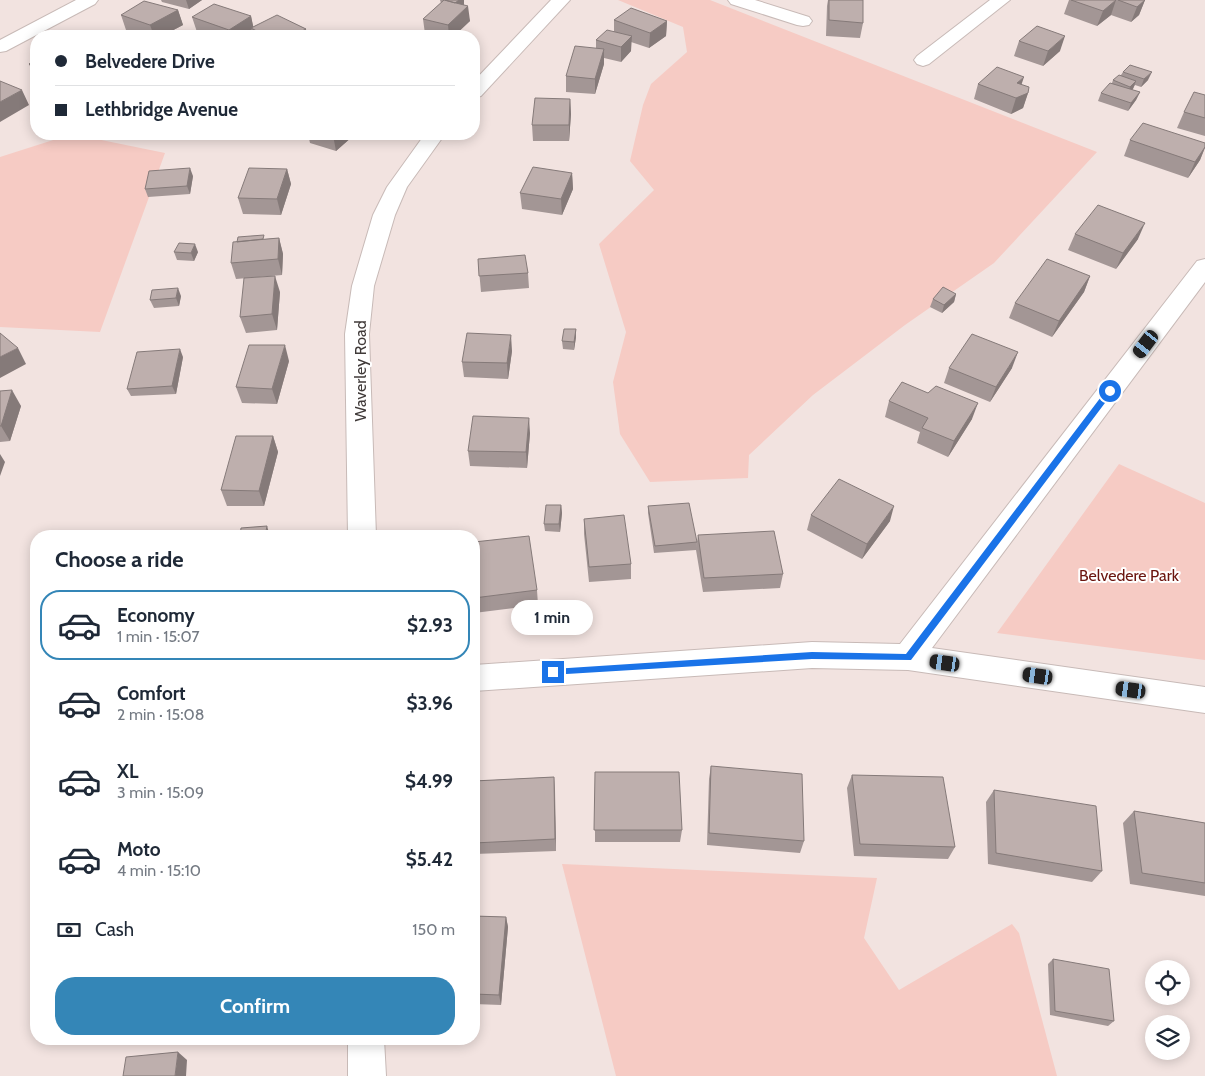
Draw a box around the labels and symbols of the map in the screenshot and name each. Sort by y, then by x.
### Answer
street label: Waverley Road [351,320,370,422]
car [1130,328,1161,360]
route start [1099,380,1121,402]
park label: Belvedere Park [1079,566,1180,585]
callout: 1 min [512,600,594,634]
car [929,653,960,673]
route end [542,661,564,683]
car [1022,666,1053,686]
car [1115,680,1146,700]

